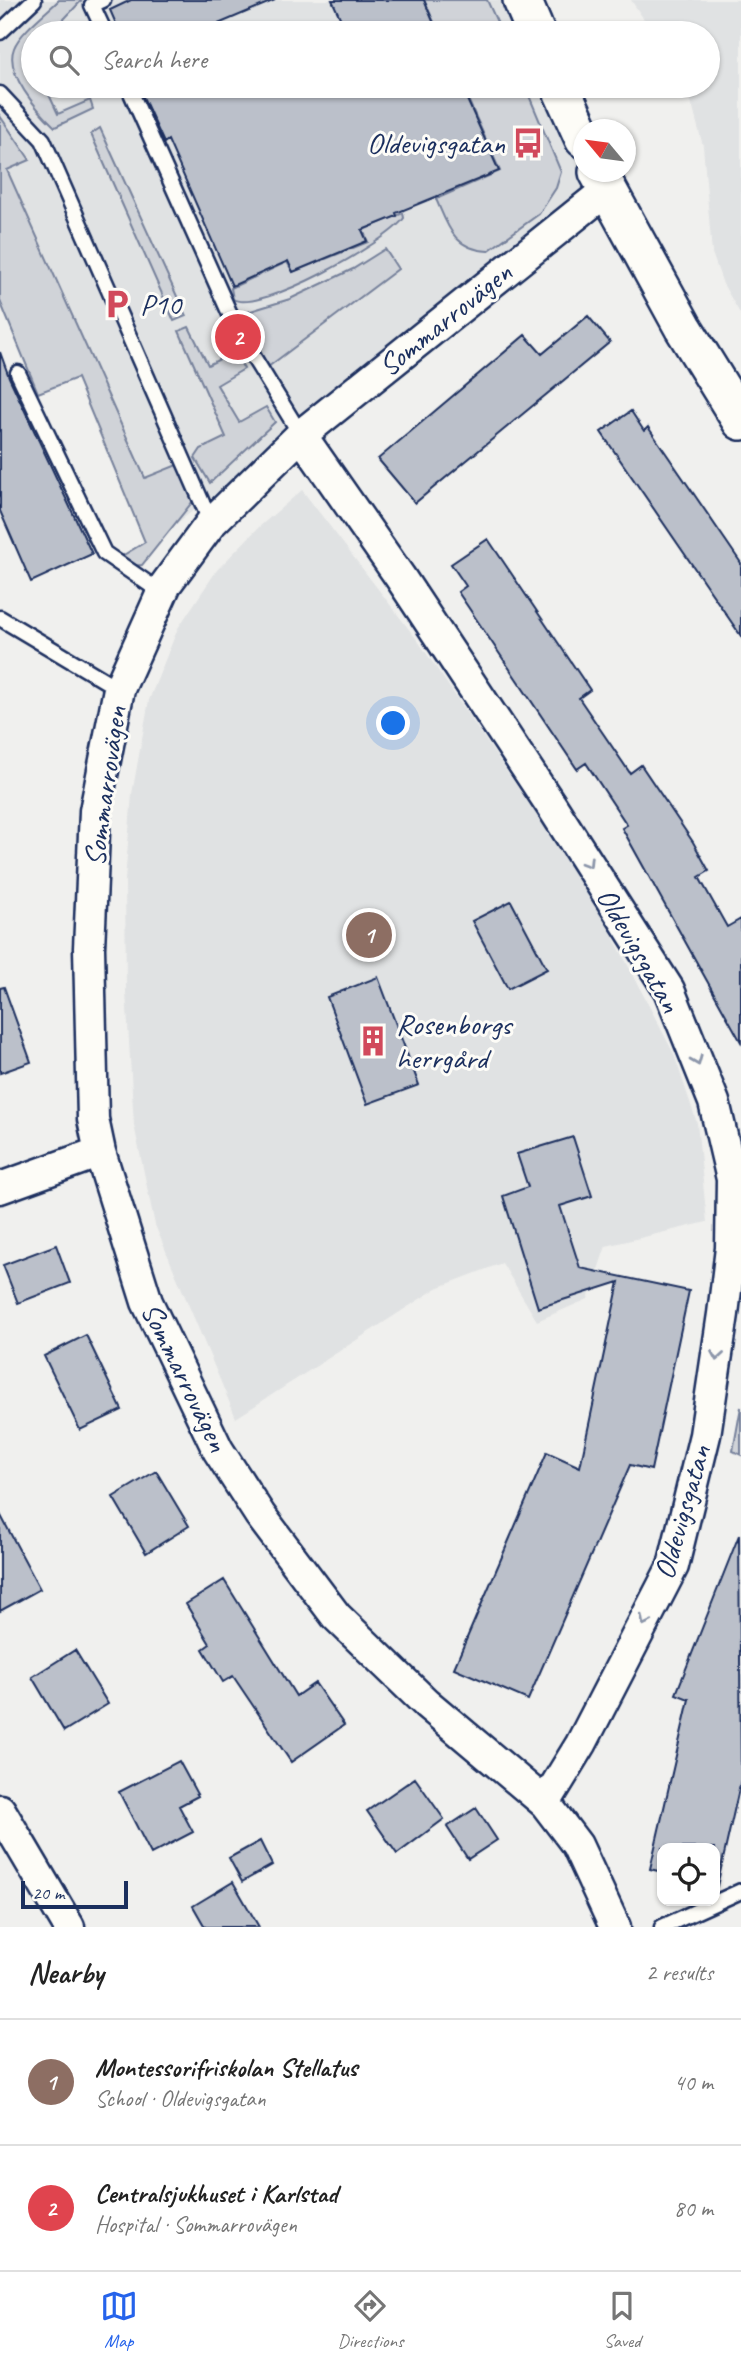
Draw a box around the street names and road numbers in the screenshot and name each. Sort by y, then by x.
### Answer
street label: Sommarrovägen [370,253,520,384]
street label: Sommarrovägen [75,703,135,868]
street label: Oldevigsgatan [588,881,690,1020]
street label: Sommarrovägen [133,1296,238,1458]
street label: Oldevigsgatan [645,1440,719,1584]

